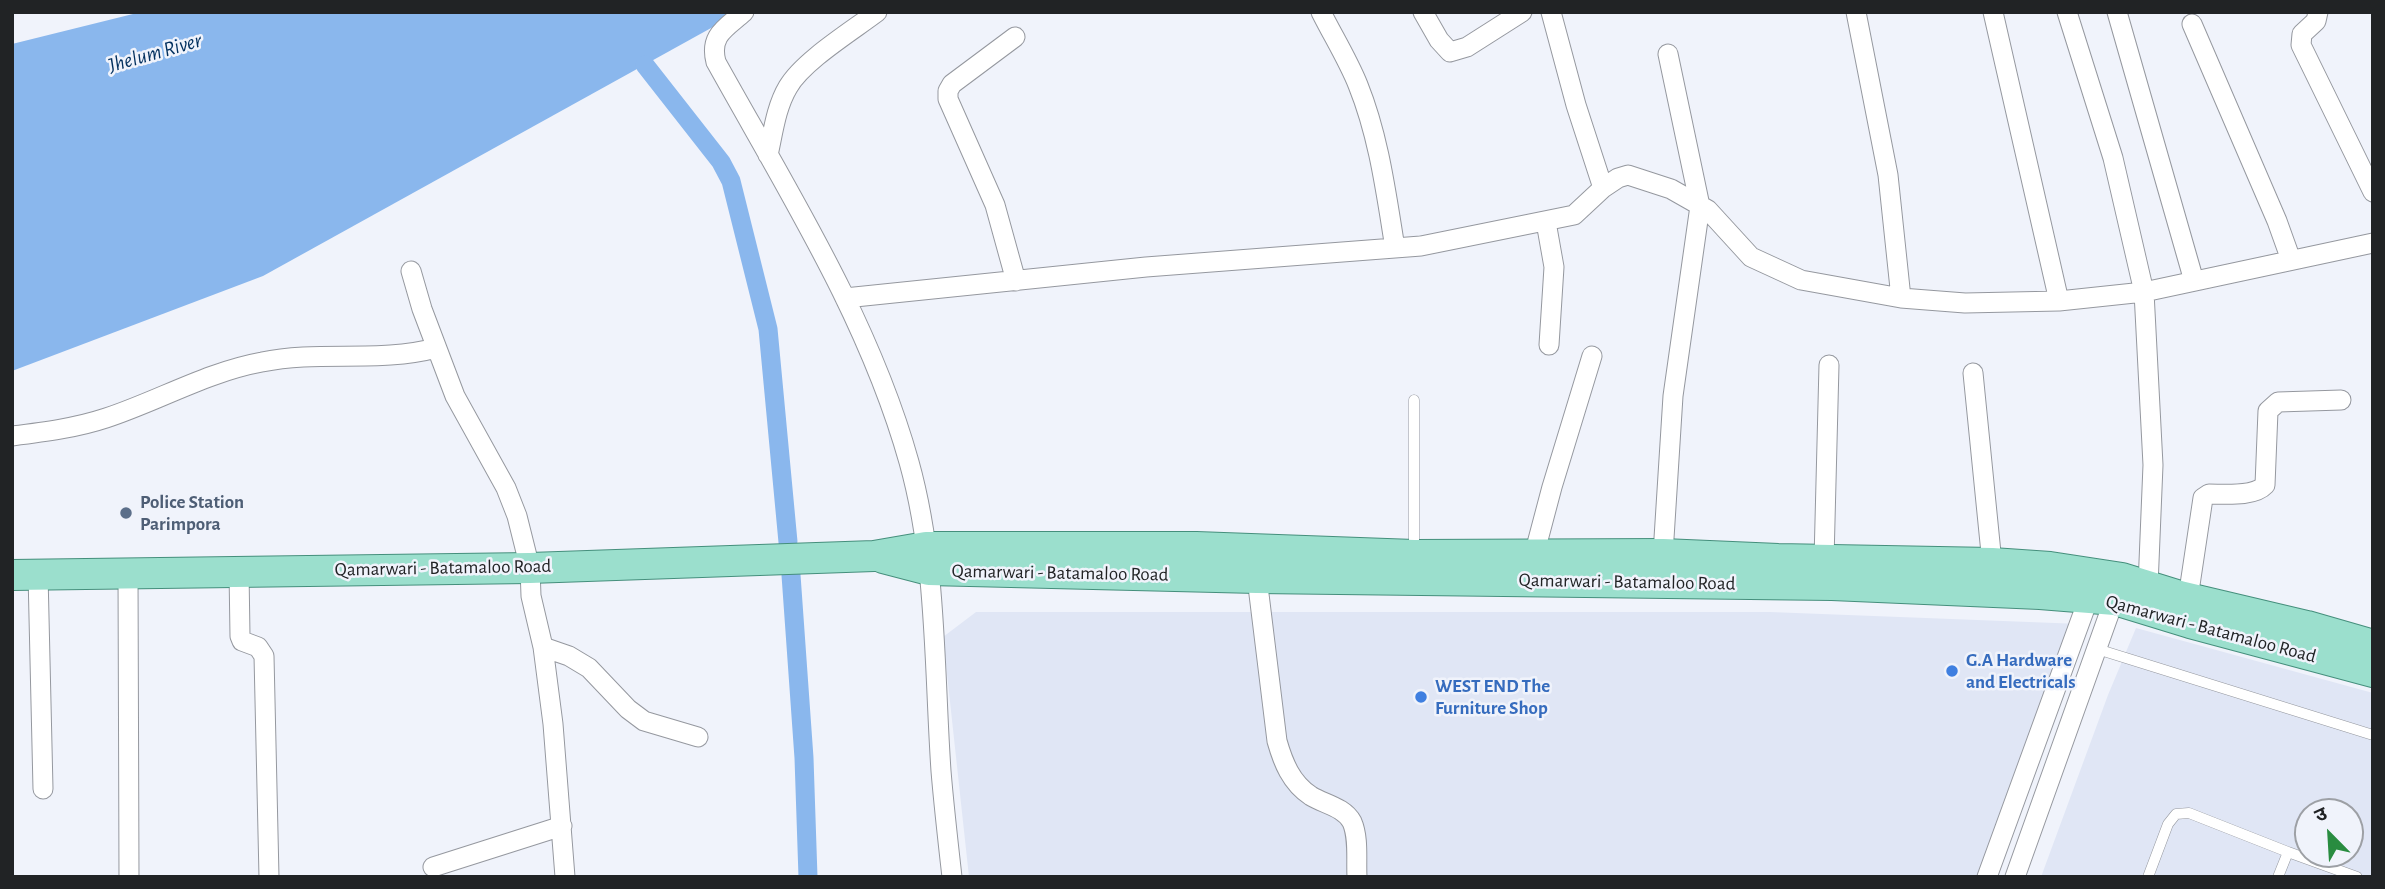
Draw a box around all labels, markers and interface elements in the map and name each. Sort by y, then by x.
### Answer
water label: Jhelum River [105,28,205,78]
place label: Police Station Parimpora [140,491,244,535]
marker: Police Station Parimpora [118,505,134,521]
street label: Qamarwari - Batamaloo Road [334,555,552,581]
street label: Qamarwari - Batamaloo Road [951,560,1169,586]
street label: Qamarwari - Batamaloo Road [1518,569,1736,595]
street label: Qamarwari - Batamaloo Road [2103,590,2319,668]
place label: G.A Hardware and Electricals [1966,649,2076,693]
marker: G.A Hardware and Electricals [1944,663,1960,679]
place label: WEST END The Furniture Shop [1435,675,1550,719]
marker: WEST END The Furniture Shop [1413,689,1429,705]
north arrow [2294,798,2364,868]
text: उ [2312,804,2330,826]

